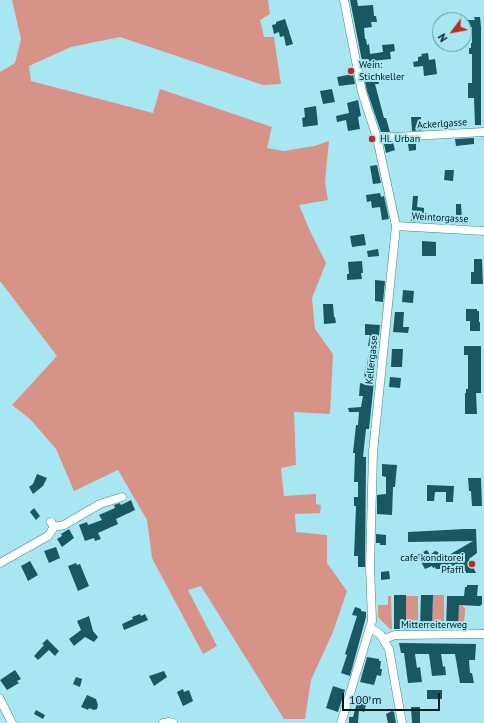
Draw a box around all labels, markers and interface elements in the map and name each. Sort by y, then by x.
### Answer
north arrow [432,12,472,52]
text: N [435,31,451,45]
place label: Wein: Stichkeller [359,59,404,82]
marker: Wein: Stichkeller [346,66,356,76]
street label: Ackerlgasse [417,116,467,132]
place label: Hl. Urban [380,133,420,145]
marker: Hl. Urban [367,134,377,144]
street label: Weintorgasse [411,211,469,225]
street label: Kellergasse [363,335,381,385]
place label: cafe konditorei Pfaffl [400,552,464,576]
marker: cafe konditorei Pfaffl [467,559,477,569]
street label: Mitterreiterweg [401,619,467,631]
scale bar [344,685,442,711]
text: 100 m [349,692,382,707]

